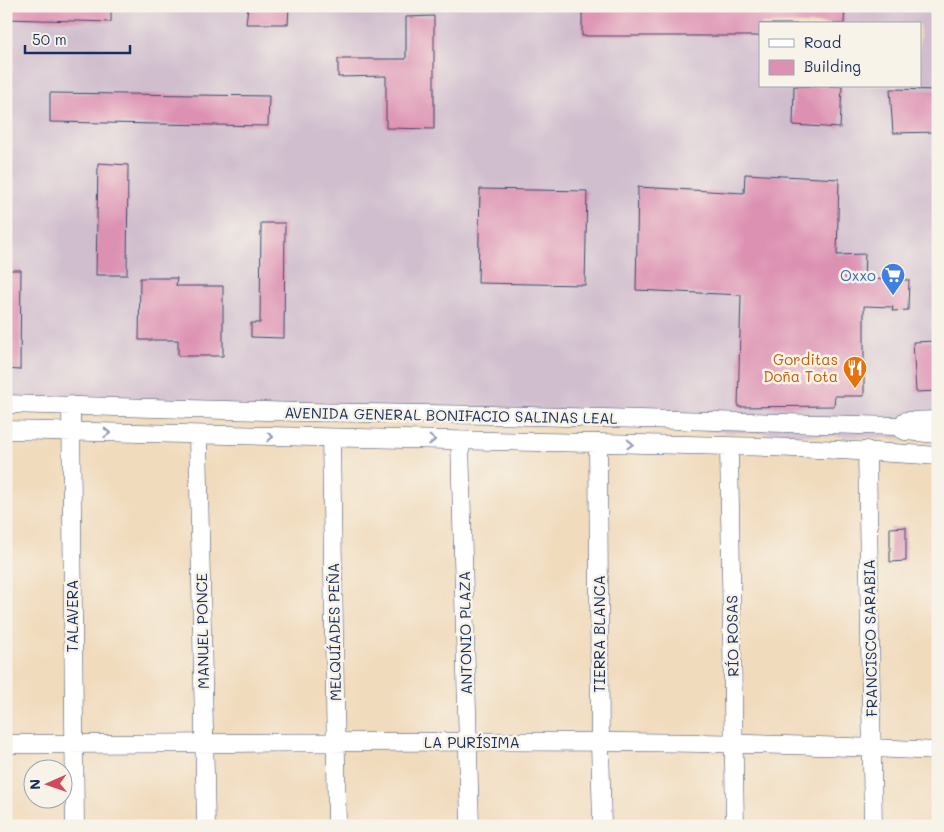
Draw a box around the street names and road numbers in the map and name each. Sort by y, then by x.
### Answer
street label: AVENIDA GENERAL BONIFACIO SALINAS LEAL [284,402,618,428]
street label: FRANCISCO SARABIA [859,559,881,717]
street label: MELQUÍADES PEÑA [323,563,345,701]
street label: ANTONIO PLAZA [454,571,476,695]
street label: MANUEL PONCE [191,572,213,689]
street label: TIERRA BLANCA [589,575,609,693]
street label: TALAVERA [62,580,82,653]
street label: RÍO ROSAS [721,595,743,677]
street label: LA PURÍSIMA [424,732,520,752]

